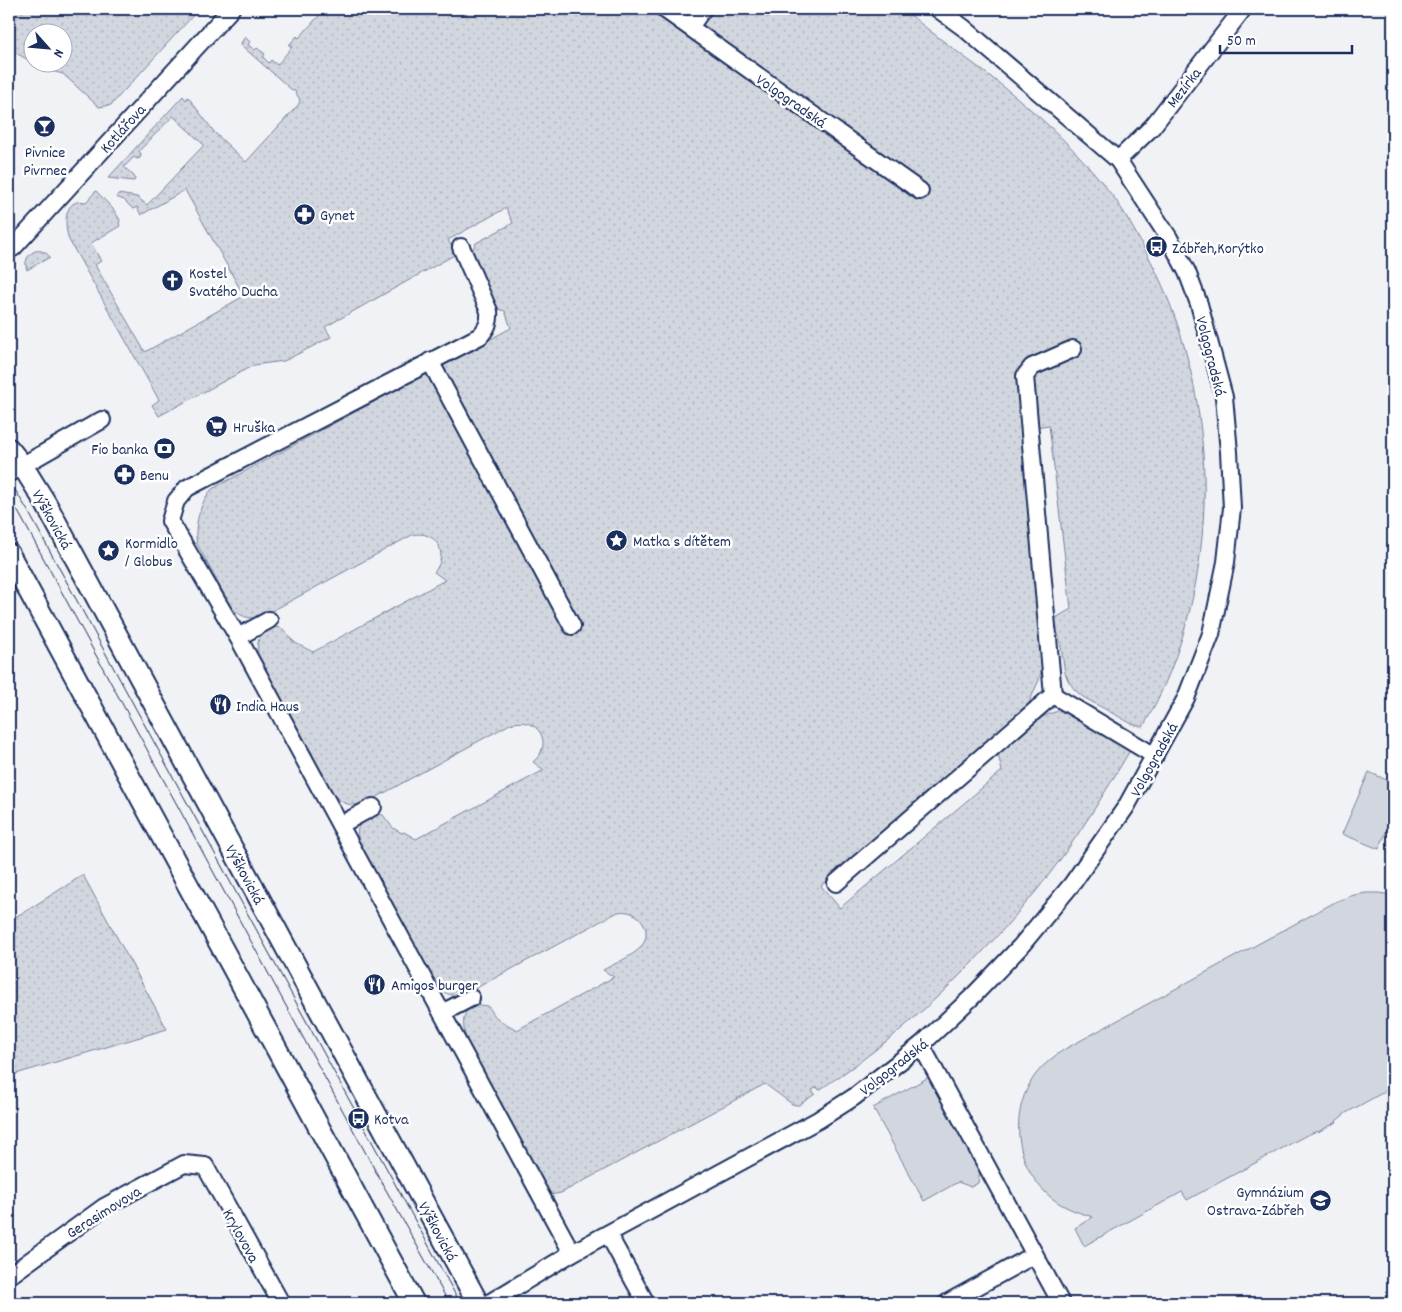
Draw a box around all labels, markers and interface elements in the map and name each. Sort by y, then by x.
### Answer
north arrow [22,22,72,72]
scale bar [1220,22,1352,54]
text: 50 m [1227,31,1256,53]
text: N [47,45,68,61]
street label: Mezírka [1162,63,1208,114]
street label: Volgogradská [750,69,831,135]
street label: Kotlářova [95,100,153,159]
bar icon: Pivnice Pivrnec [33,115,57,139]
place label: Pivnice Pivrnec [23,142,67,183]
pharmacy icon: Gynet [292,202,316,226]
place label: Gynet [320,205,355,228]
bus stop icon: Zábřeh,Korýtko [1144,235,1168,259]
place label: Zábřeh,Korýtko [1172,238,1264,261]
place label: Kostel Svatého Ducha [189,263,278,304]
church icon: Kostel Svatého Ducha [161,269,185,293]
street label: Volgogradská [1188,314,1231,399]
supermarket icon: Hruška [205,414,229,438]
place label: Hruška [233,417,275,440]
bank icon: Fio banka [152,436,176,460]
place label: Fio banka [91,439,148,462]
pharmacy icon: Benu [112,462,136,486]
place label: Benu [140,465,169,488]
street label: Výškovická [25,486,77,554]
place icon: Matka s dítětem [605,528,629,552]
place label: Matka s dítětem [633,531,731,554]
place label: Kormidlo / Globus [125,533,178,574]
place icon: Kormidlo / Globus [97,539,121,563]
restaurant icon: India Haus [208,693,232,717]
place label: India Haus [236,696,300,719]
street label: Volgogradská [1125,719,1185,802]
street label: Výškovická [218,841,269,909]
restaurant icon: Amigos burger [363,972,387,996]
place label: Amigos burger [391,975,478,998]
street label: Volgogradská [855,1034,934,1102]
bus stop icon: Kotva [346,1106,370,1130]
place label: Kotva [374,1109,409,1132]
street label: Gerasimovova [62,1181,147,1245]
place label: Gymnázium Ostrava-Zábřeh [1207,1182,1304,1223]
school or university icon: Gymnázium Ostrava-Zábřeh [1308,1188,1332,1212]
street label: Výškovická [411,1198,462,1266]
street label: Krylovova [216,1205,264,1268]

